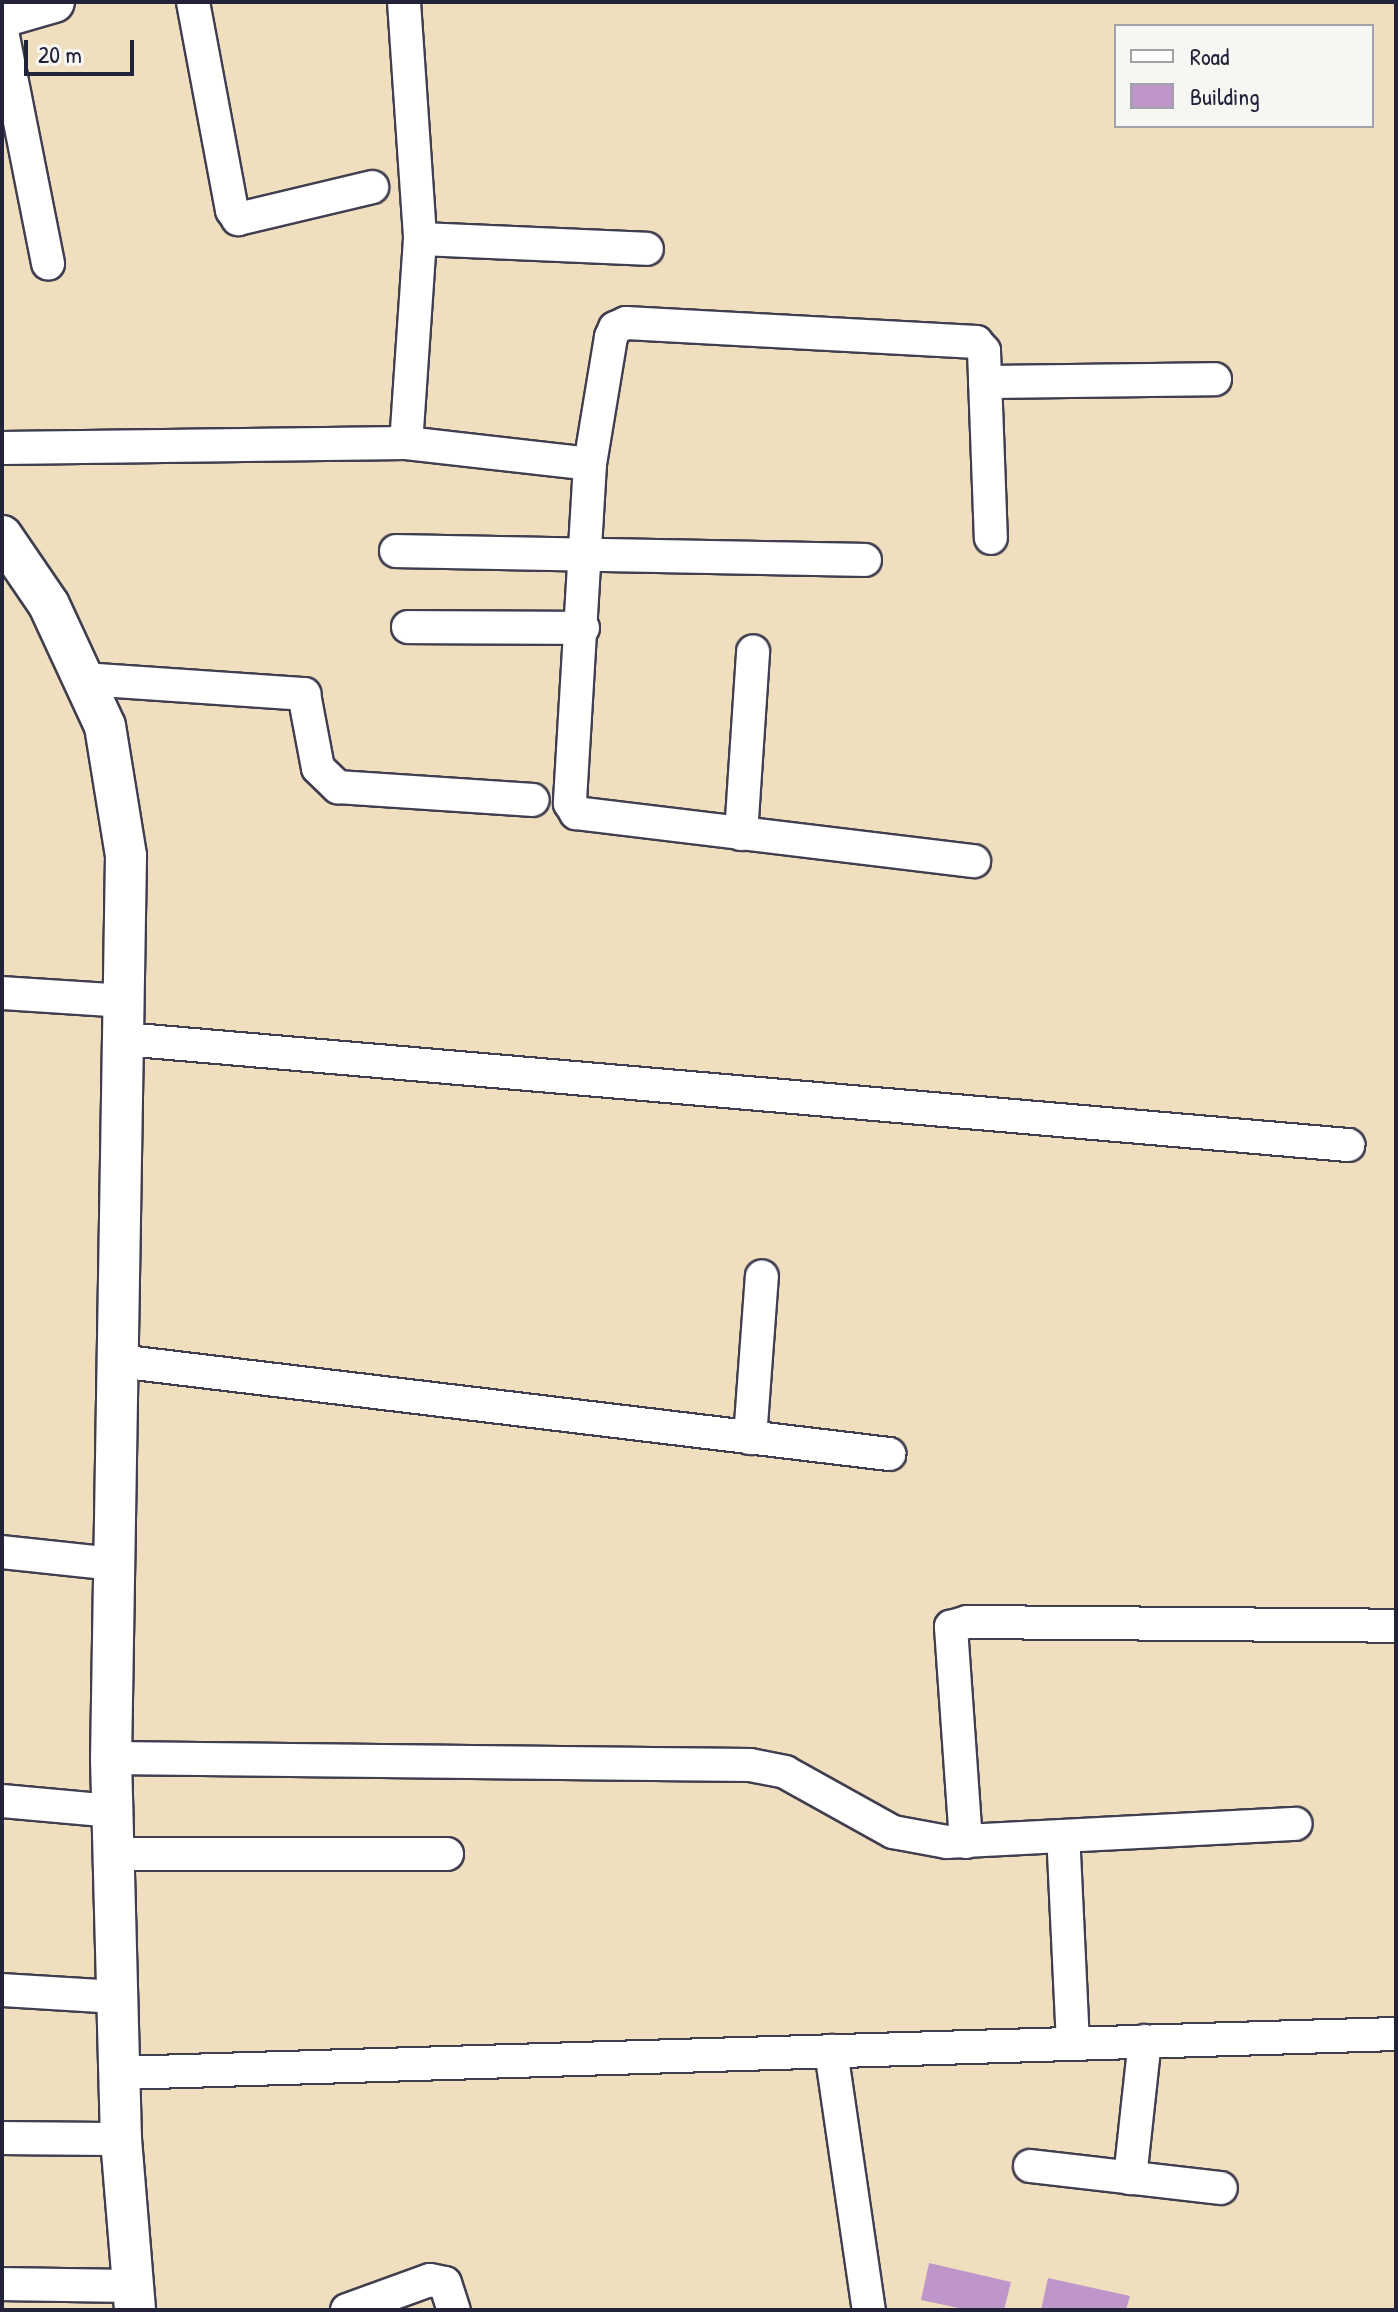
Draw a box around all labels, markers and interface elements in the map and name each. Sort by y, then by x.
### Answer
scale bar [28,24,138,74]
legend [1114,24,1374,128]
text: 20 m [38,38,82,70]
text: Road [1190,40,1229,72]
text: Building [1190,80,1260,112]

